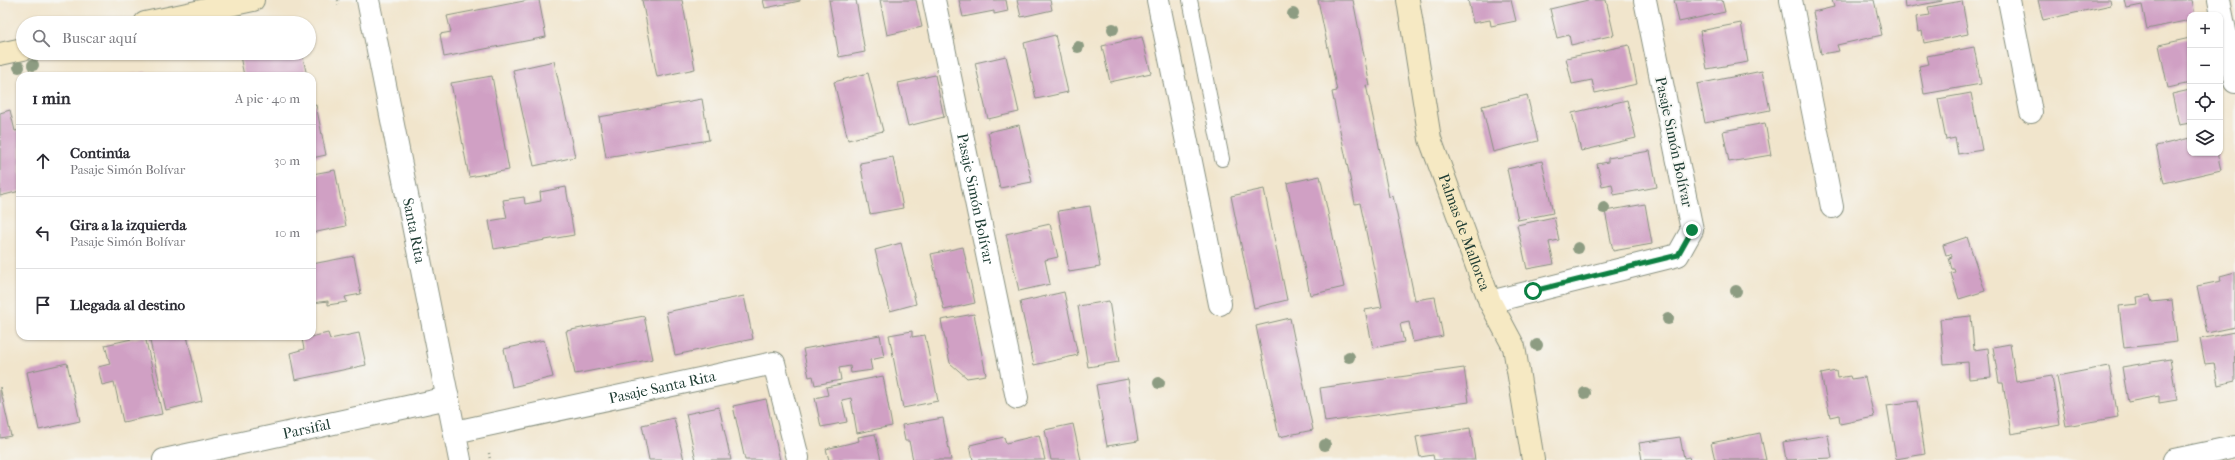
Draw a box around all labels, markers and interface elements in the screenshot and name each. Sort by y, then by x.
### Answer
map controls [2187,12,2223,156]
button: + [2187,12,2223,48]
search box [16,16,316,60]
icon: search [30,27,52,49]
text: Buscar aquí [62,29,137,47]
button: − [2187,48,2223,84]
street label: Pasaje Simón Bolívar [1651,75,1697,210]
button: locate [2187,84,2223,120]
text: 1 min [32,88,71,108]
text: A pie · 40 m [235,91,300,106]
button: layers [2187,120,2223,156]
street label: Pasaje Simón Bolívar [953,132,998,266]
text: Continúa [70,144,130,162]
icon: ahead [32,150,54,172]
text: 30 m [274,153,300,168]
text: Pasaje Simón Bolívar [70,162,185,177]
street label: Palmas de Mallorca [1435,171,1494,294]
street label: Santa Rita [399,196,430,266]
text: Gira a la izquierda [70,216,186,234]
route end [1683,221,1701,239]
icon: left [32,222,54,244]
text: 10 m [275,225,300,240]
text: Pasaje Simón Bolívar [70,234,185,249]
route start [1524,282,1542,300]
icon: arrive [32,294,54,316]
text: Llegada al destino [70,296,185,314]
street label: Pasaje Santa Rita [607,367,718,408]
street label: Parsifal [281,415,332,443]

